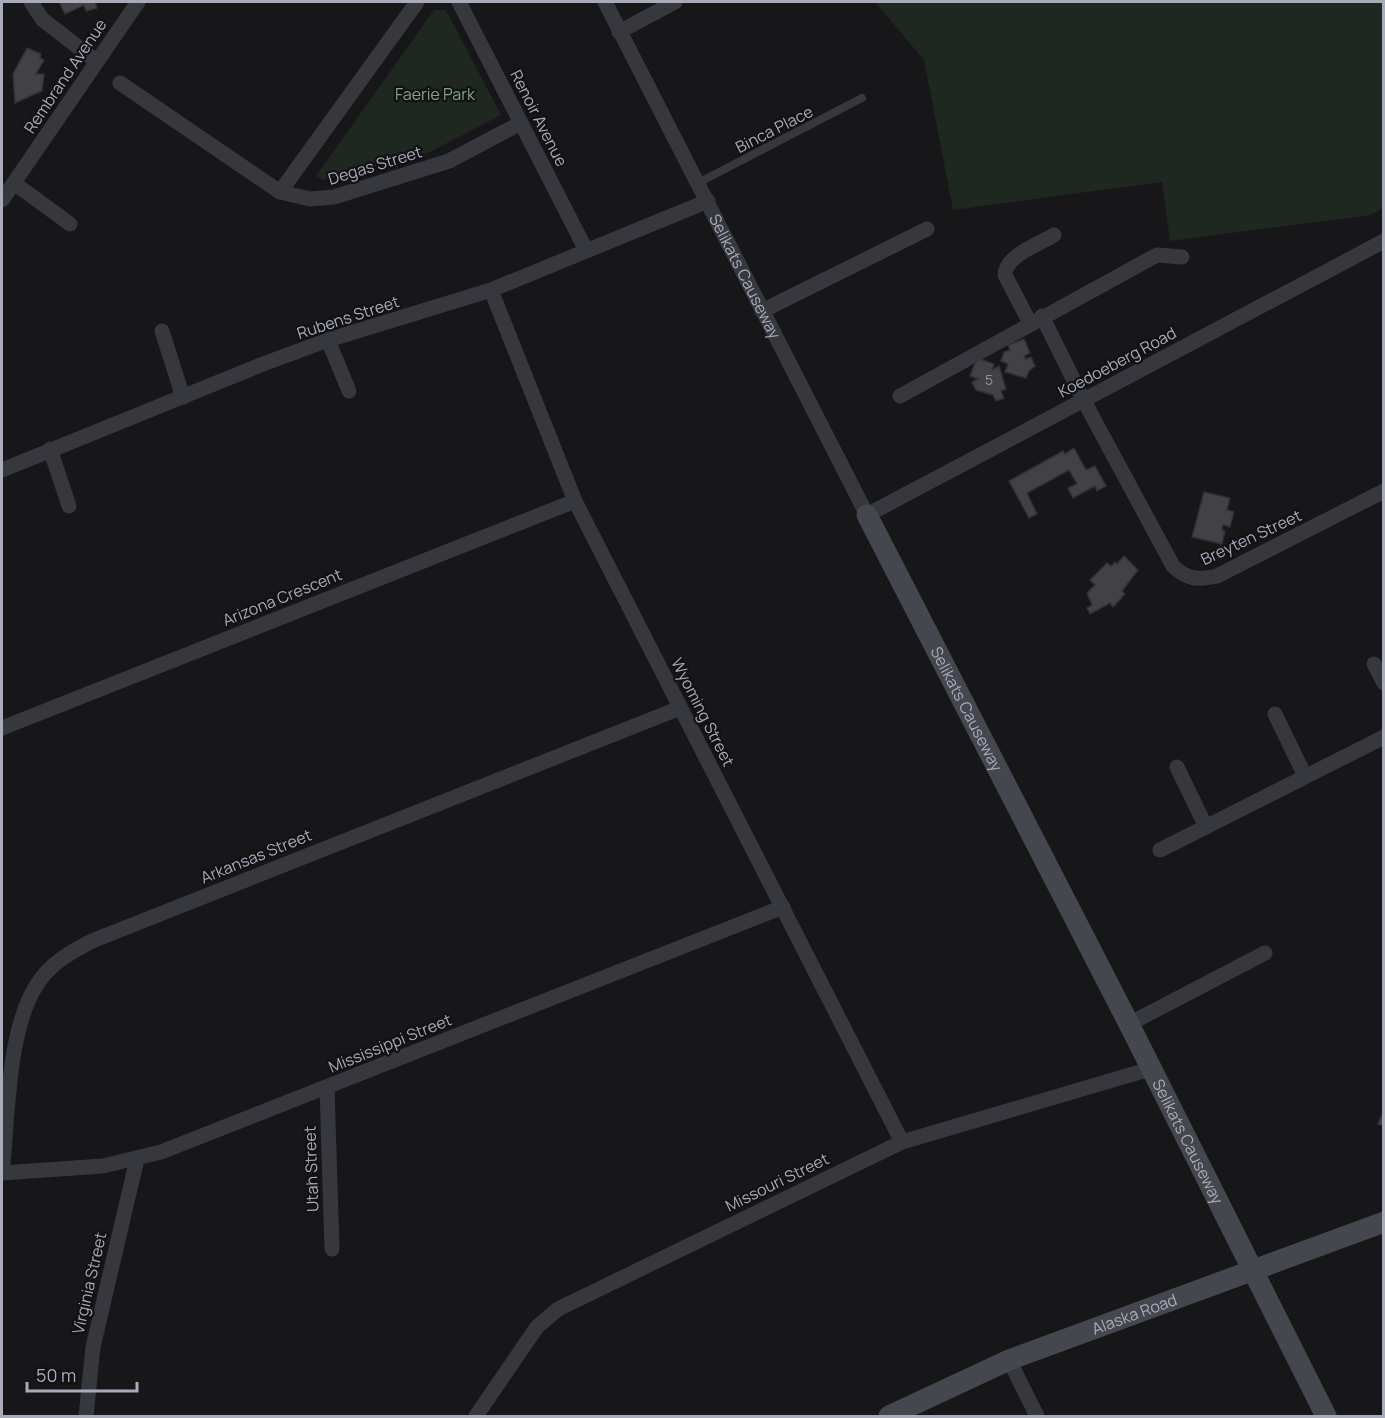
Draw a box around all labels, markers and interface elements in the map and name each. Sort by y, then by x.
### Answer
street label: Rembrand Avenue [19,15,111,137]
street label: Renoir Avenue [505,66,573,170]
park label: Faerie Park [395,83,476,105]
street label: Binca Place [732,100,816,158]
street label: Degas Street [325,140,425,190]
street label: Selikats Causeway [704,210,786,343]
street label: Rubens Street [294,290,402,344]
street label: Koedoeberg Road [1054,322,1180,402]
house number: 5 [985,370,993,389]
street label: Breyten Street [1197,504,1305,570]
street label: Arizona Crescent [219,563,345,631]
street label: Selikats Causeway [926,643,1008,776]
street label: Wyoming Street [666,654,740,770]
street label: Arkansas Street [197,824,315,888]
street label: Mississippi Street [325,1008,455,1078]
street label: Selikats Causeway [1147,1075,1229,1208]
street label: Utah Street [299,1126,323,1212]
street label: Missouri Street [722,1147,832,1217]
street label: Virginia Street [67,1230,111,1336]
street label: Alaska Road [1089,1288,1180,1340]
scale bar [27,1355,136,1393]
text: 50 m [36,1363,76,1387]

